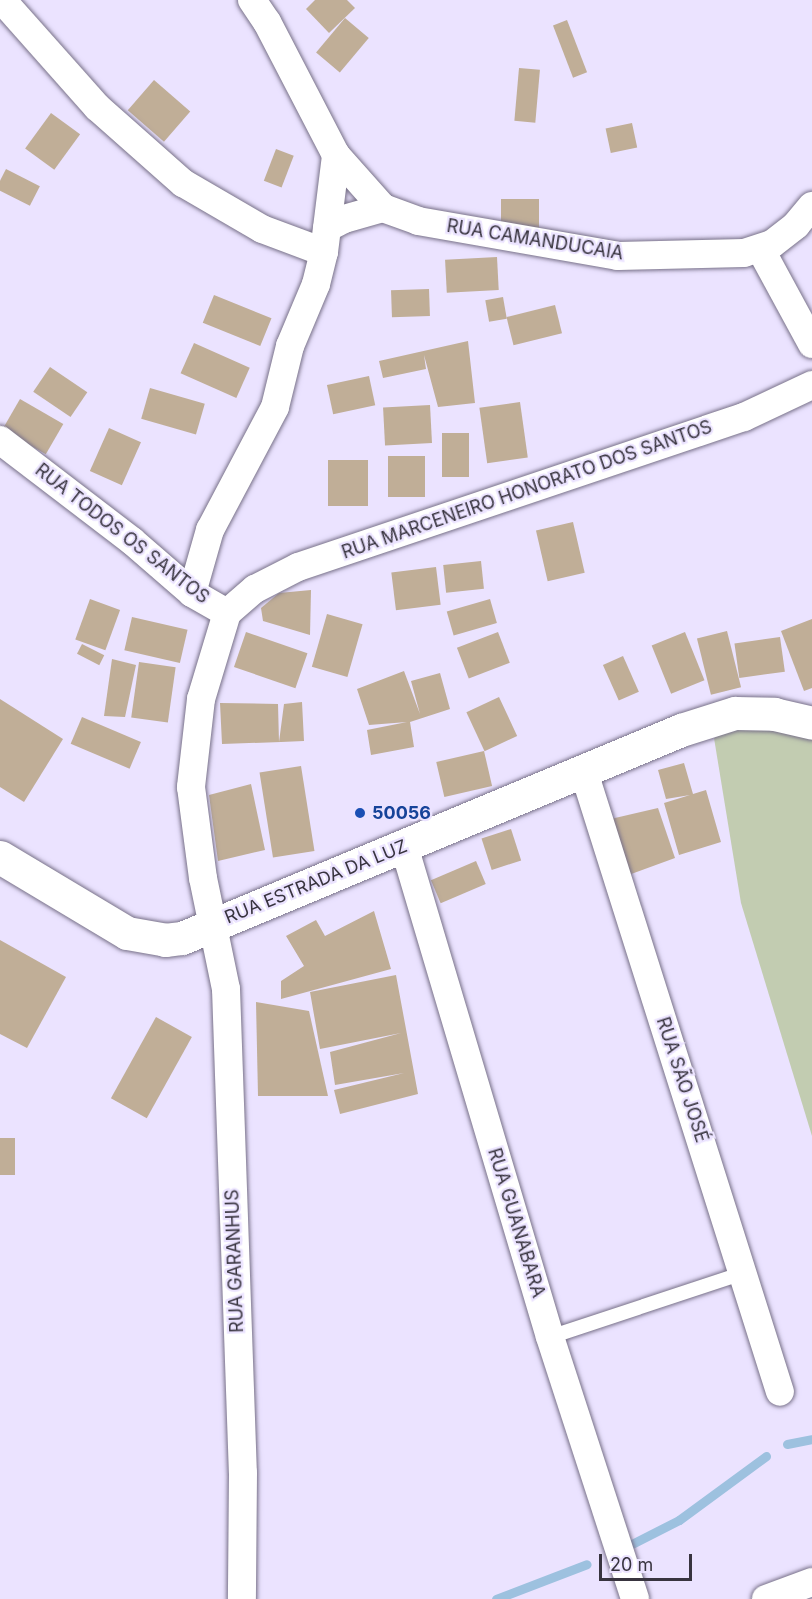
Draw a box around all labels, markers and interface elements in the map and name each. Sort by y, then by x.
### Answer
street label: RUA CAMANDUCAIA [445,215,625,265]
street label: RUA MARCENEIRO HONORATO DOS SANTOS [339,416,715,564]
street label: RUA TODOS OS SANTOS [31,459,213,609]
place label: 50056 [372,802,431,824]
marker: 50056 [353,806,367,820]
street label: RUA ESTRADA DA LUZ [222,836,410,928]
street label: RUA SÃO JOSÉ [652,1015,712,1145]
street label: RUA GUANABARA [483,1146,549,1300]
street label: RUA GARANHUS [222,1189,248,1333]
scale bar [602,1542,695,1580]
text: 20 m [610,1554,653,1575]

